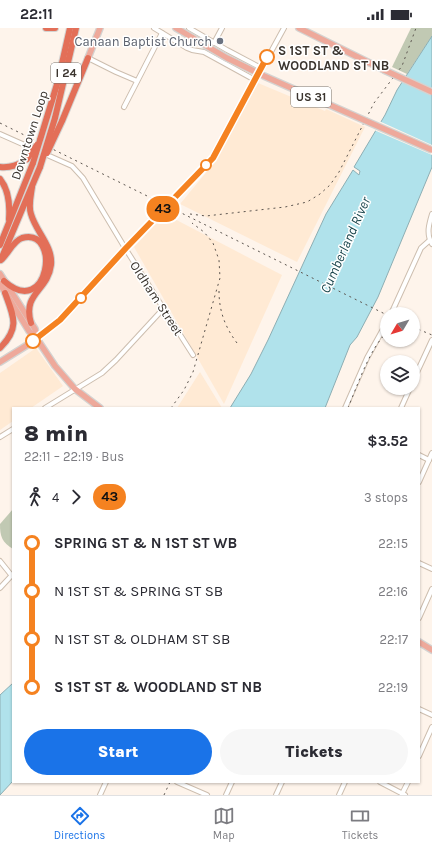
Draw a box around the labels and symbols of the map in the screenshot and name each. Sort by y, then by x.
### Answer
place label: Canaan Baptist Church [74,34,212,49]
marker: Canaan Baptist Church [215,36,225,46]
place label: S 1ST ST & WOODLAND ST NB [278,43,389,73]
marker: S 1ST ST & WOODLAND ST NB [259,49,275,65]
road number: I 24 [51,63,81,83]
road number: US 31 [291,87,331,107]
street label: Downtown Loop [8,89,51,182]
unlabelled marker [200,159,212,171]
water label: Cumberland River [317,193,375,296]
line badge: 43 [145,196,181,222]
street label: Oldham Street [127,258,186,338]
unlabelled marker [75,292,87,304]
north arrow [380,307,420,347]
unlabelled marker [25,333,41,349]

